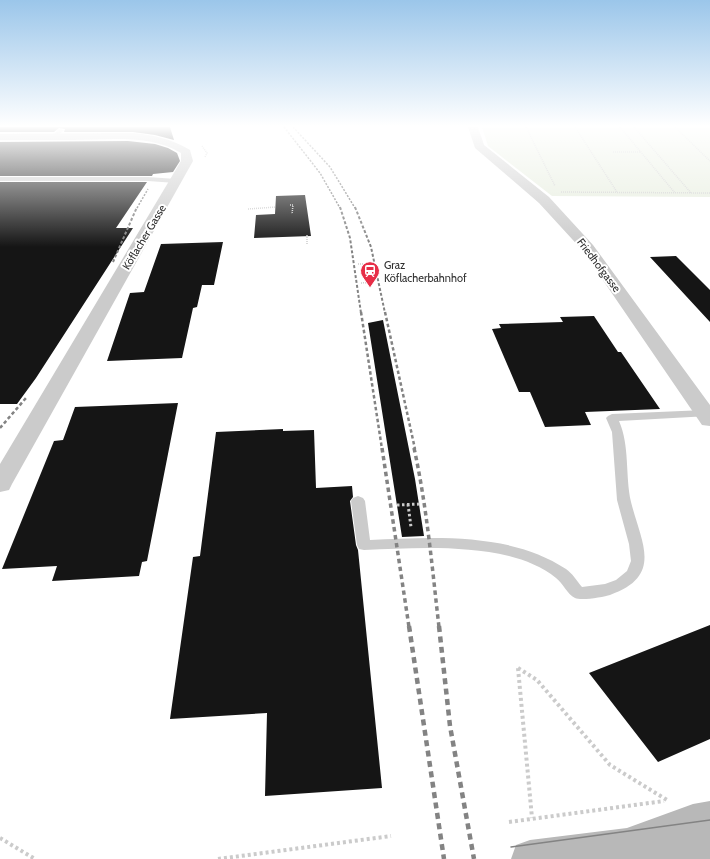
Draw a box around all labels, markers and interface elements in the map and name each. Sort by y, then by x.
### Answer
street label: Köflacher Gasse [119,202,169,272]
street label: Friedhofgasse [574,235,624,295]
place label: Graz Köflacherbahnhof [384,258,467,285]
station icon: Graz Köflacherbahnhof [359,260,381,288]

